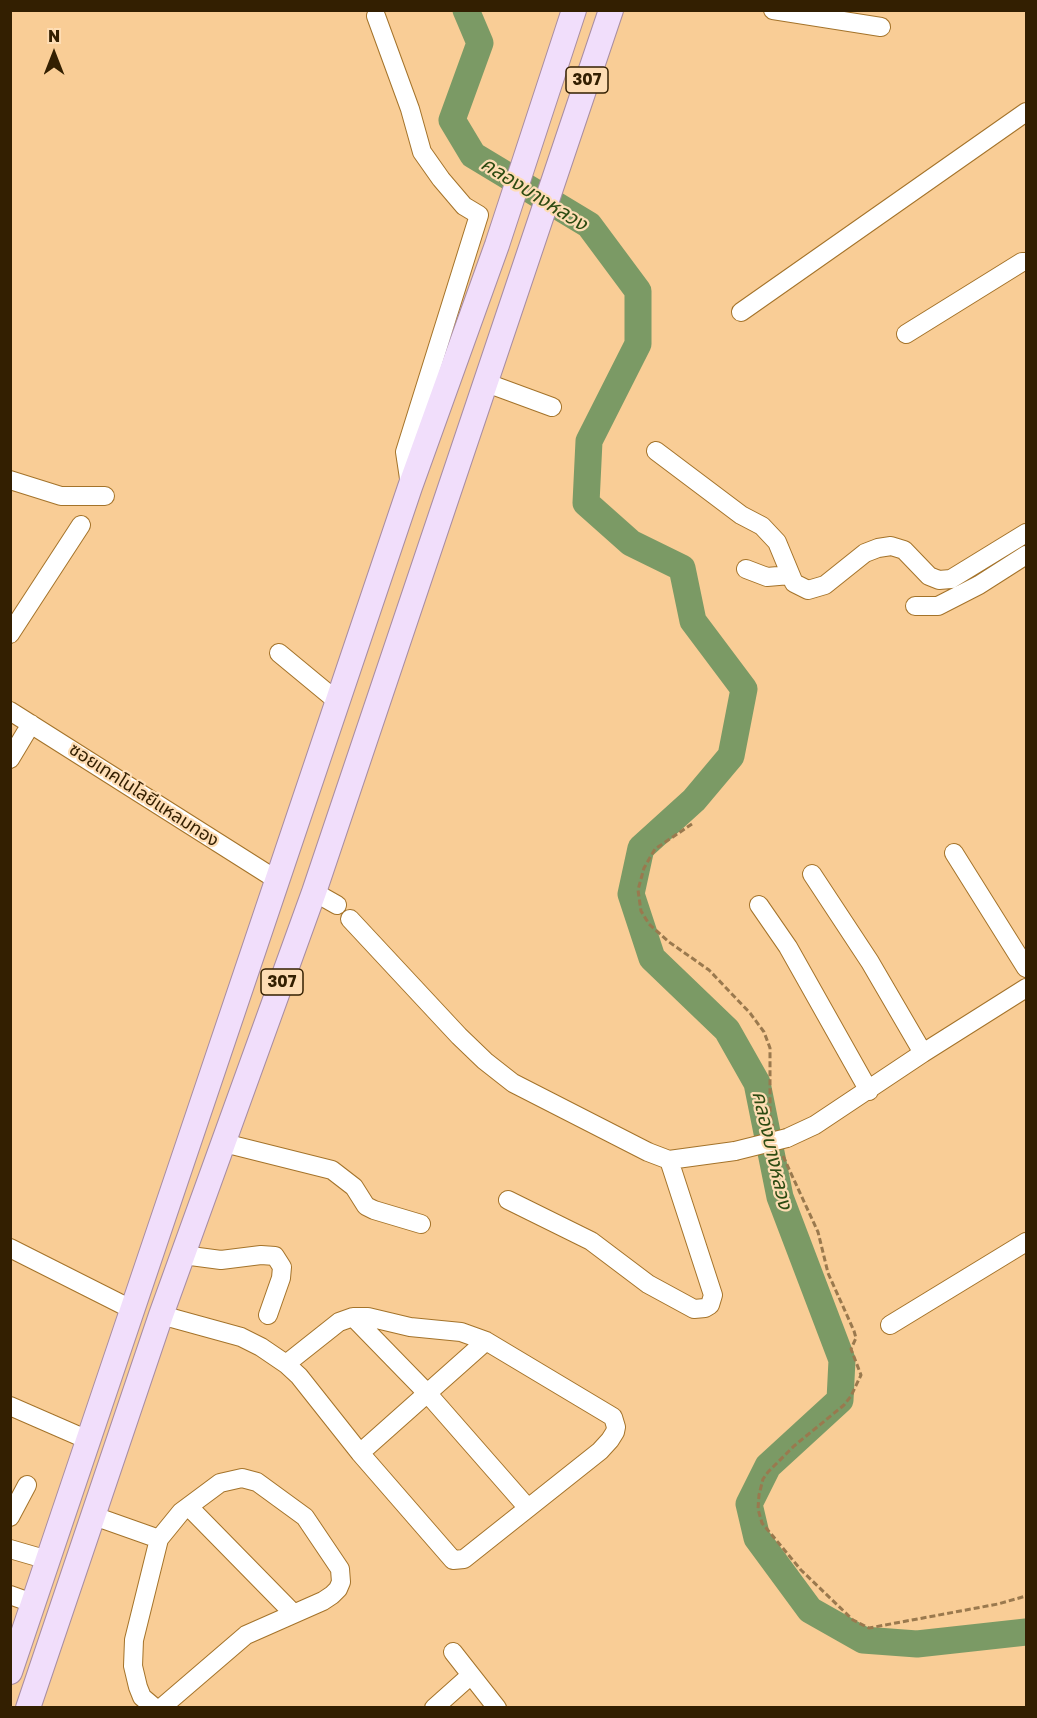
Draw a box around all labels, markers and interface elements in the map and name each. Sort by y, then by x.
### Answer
north arrow [24,24,84,84]
text: N [48,26,60,46]
road number: 307 [566,67,608,93]
water label: คลองบางหลวง [477,152,591,236]
street label: ซอยเทคโนโลยีแหลมทอง [65,738,223,852]
road number: 307 [261,969,303,995]
water label: คลองบางหลวง [747,1089,797,1211]

